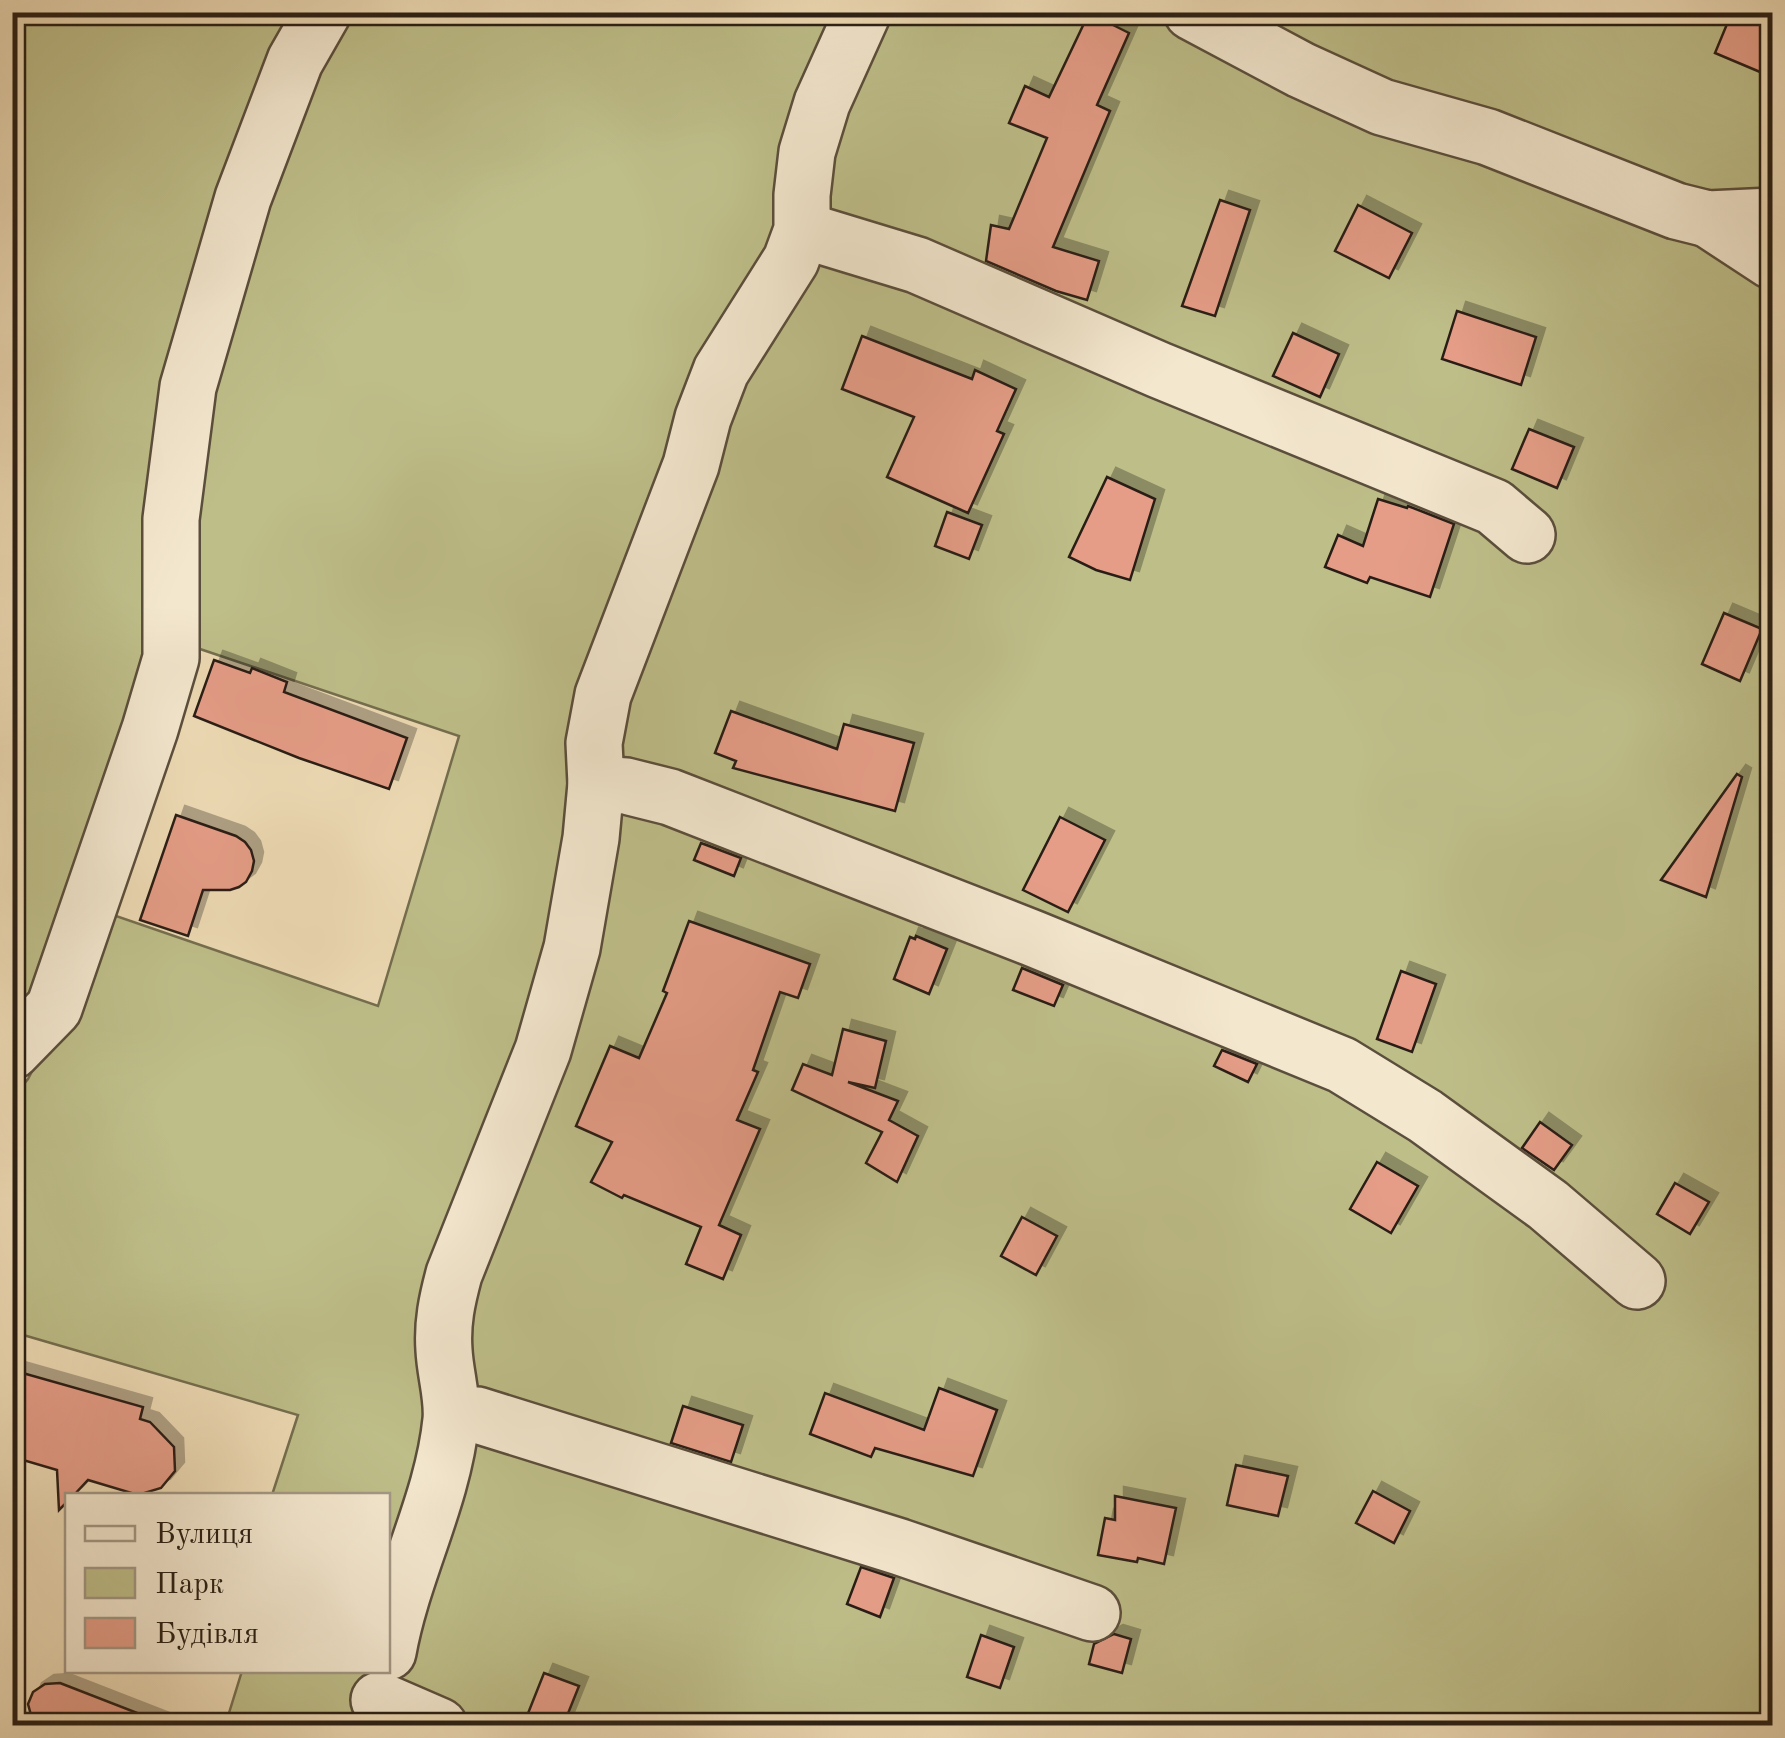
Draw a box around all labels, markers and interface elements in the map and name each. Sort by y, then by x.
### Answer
legend [65,1493,390,1673]
text: Вулиця [155,1520,253,1550]
text: Парк [155,1570,224,1600]
text: Будівля [155,1620,259,1650]

